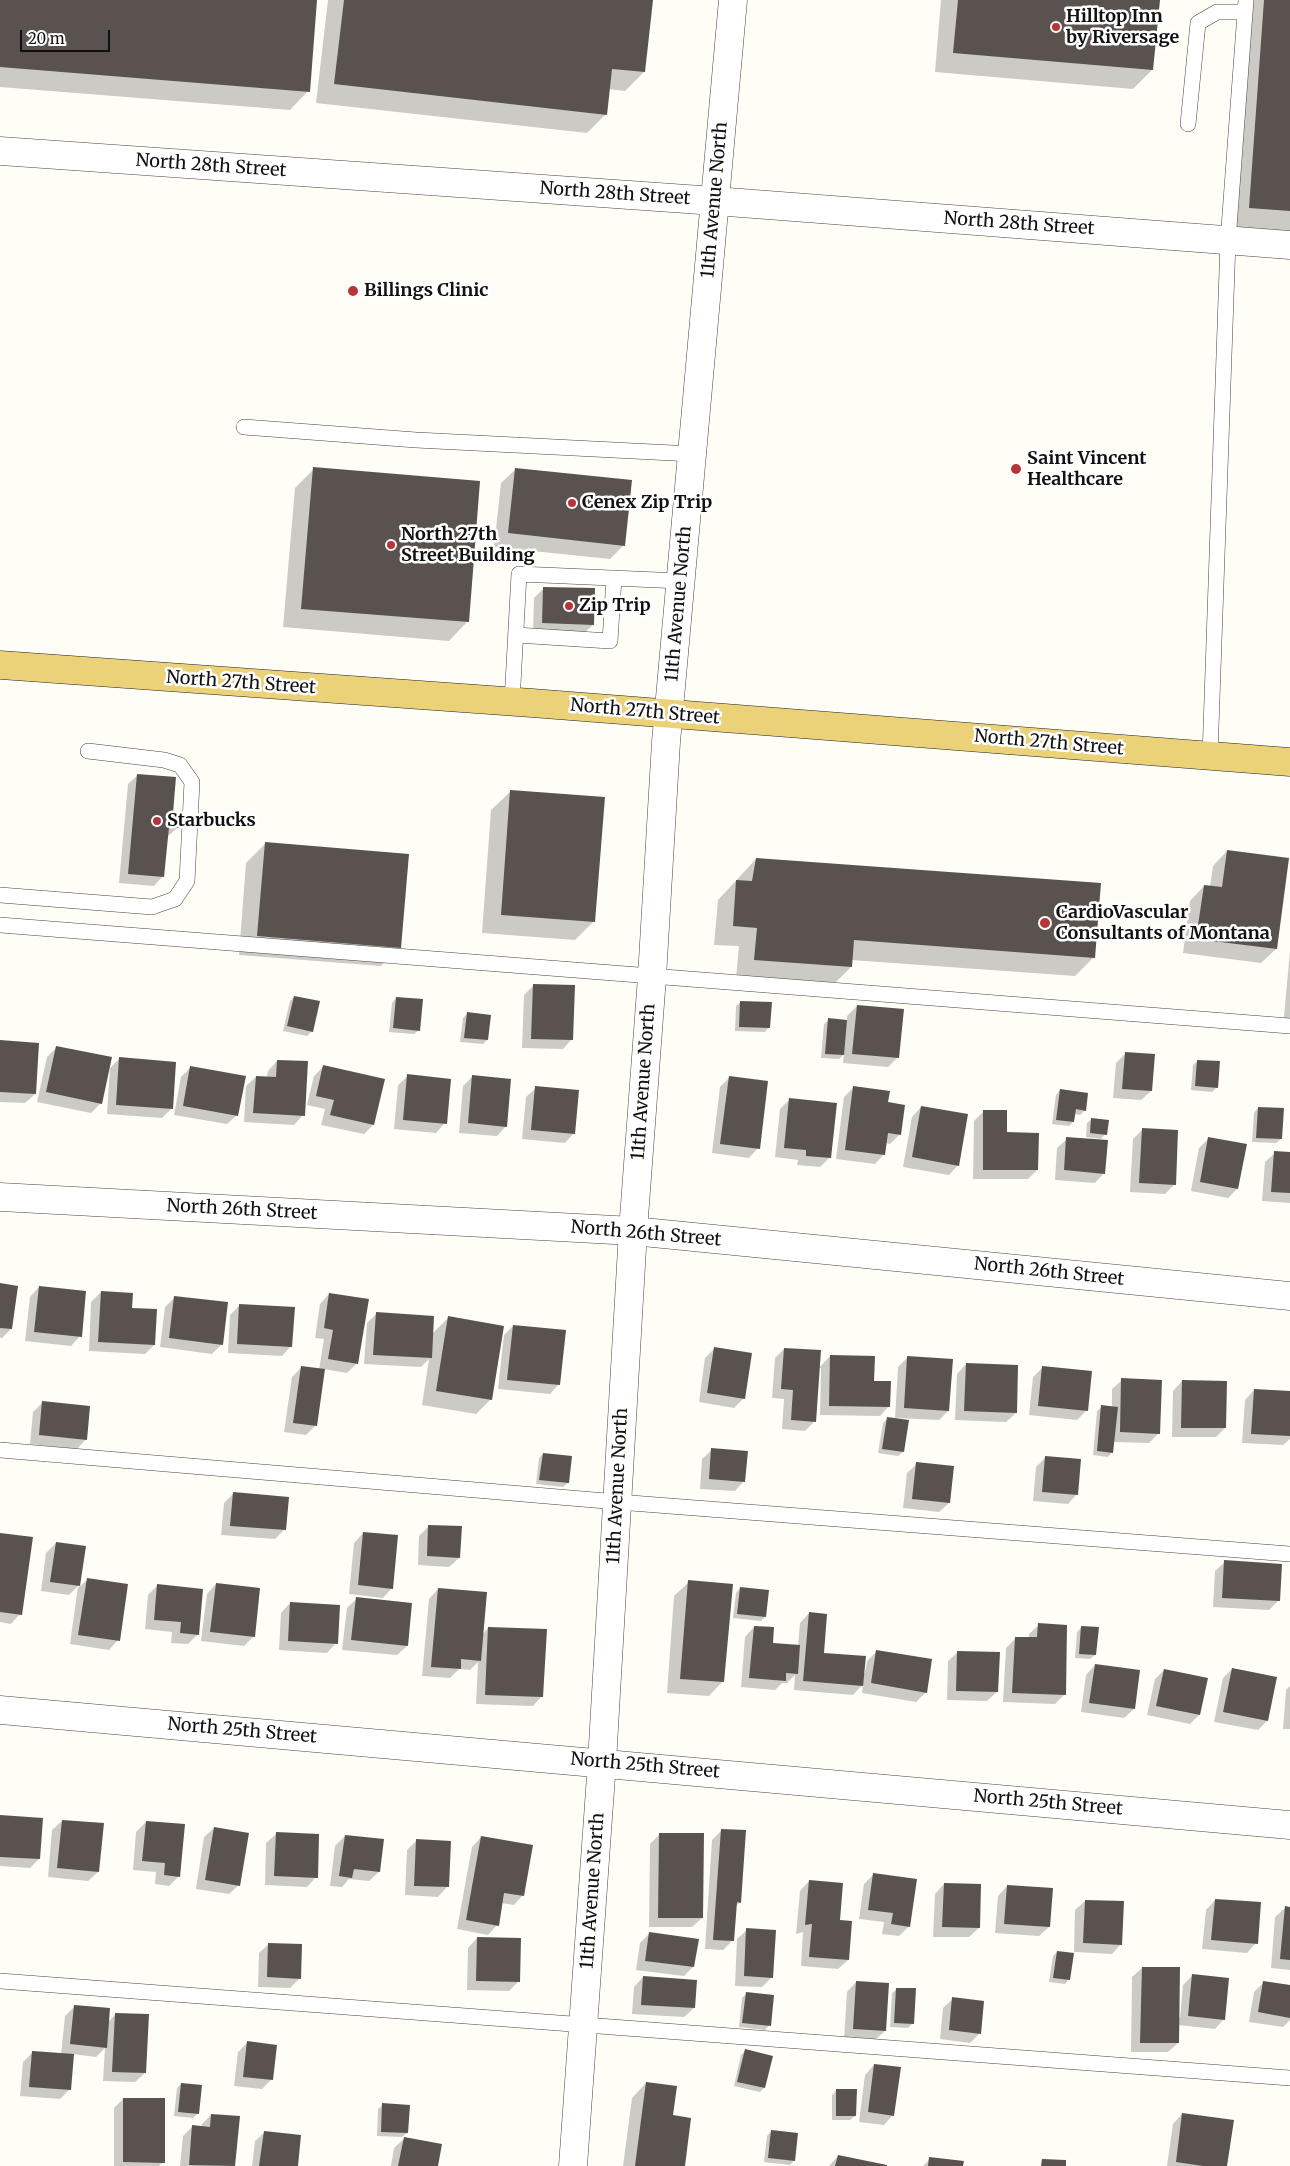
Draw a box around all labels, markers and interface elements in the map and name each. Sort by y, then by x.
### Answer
place label: Hilltop Inn by Riversage [1066,6,1179,48]
scale bar [22,20,112,52]
marker: Hilltop Inn by Riversage [1050,21,1062,33]
text: 20 m [28,29,65,48]
street label: 11th Avenue North [697,121,733,279]
street label: North 28th Street [135,150,287,182]
street label: North 28th Street [539,178,691,210]
street label: North 28th Street [943,208,1095,240]
place label: Billings Clinic [364,280,489,302]
marker: Billings Clinic [346,284,360,298]
place label: Saint Vincent Healthcare [1027,448,1146,490]
marker: Saint Vincent Healthcare [1009,462,1023,476]
place label: Cenex Zip Trip [582,492,712,514]
marker: Cenex Zip Trip [566,497,578,509]
place label: North 27th Street Building [401,524,535,566]
street label: 11th Avenue North [661,525,697,683]
marker: North 27th Street Building [385,539,397,551]
place label: Zip Trip [579,595,651,617]
marker: Zip Trip [563,600,575,612]
street label: North 27th Street [165,667,317,699]
street label: North 27th Street [569,695,721,729]
street label: North 27th Street [973,726,1125,760]
place label: Starbucks [167,810,256,832]
marker: Starbucks [151,815,163,827]
place label: CardioVascular Consultants of Montana [1056,902,1270,944]
marker: CardioVascular Consultants of Montana [1038,916,1052,930]
street label: 11th Avenue North [628,1003,660,1161]
street label: North 26th Street [166,1195,318,1225]
street label: North 26th Street [570,1217,722,1251]
street label: North 26th Street [973,1253,1125,1291]
street label: 11th Avenue North [603,1407,633,1565]
street label: North 25th Street [166,1714,318,1748]
street label: North 25th Street [569,1749,721,1783]
street label: North 25th Street [972,1786,1124,1820]
street label: 11th Avenue North [577,1812,609,1970]

